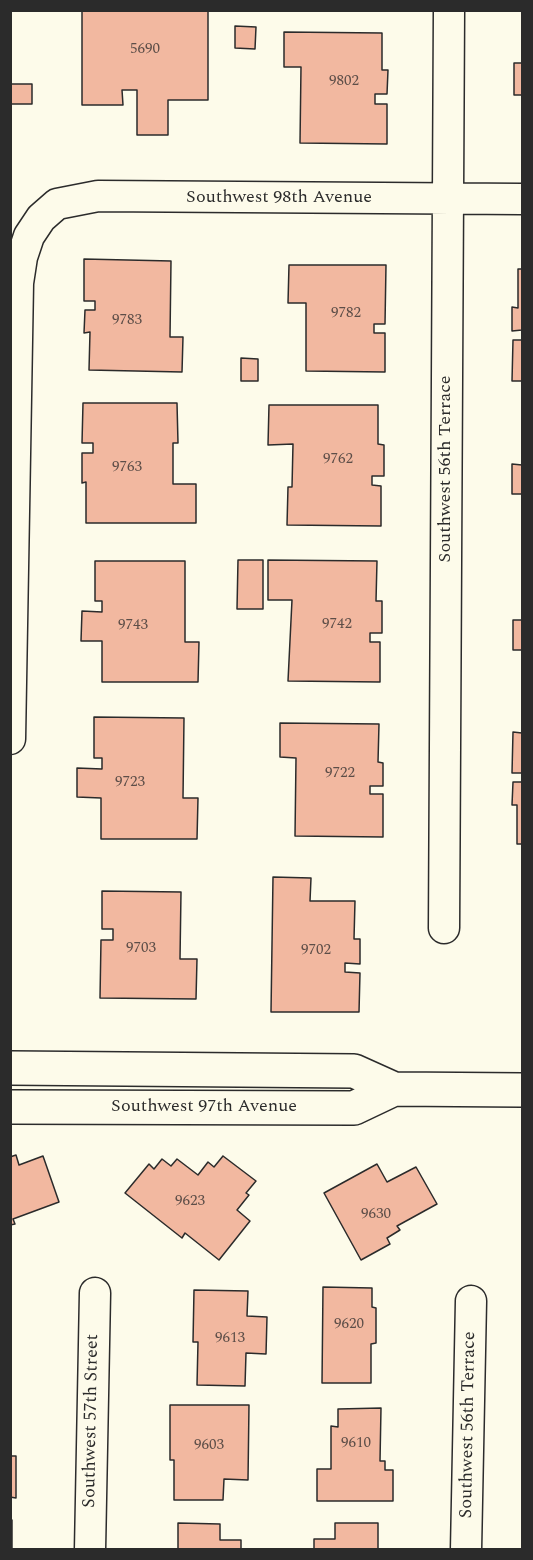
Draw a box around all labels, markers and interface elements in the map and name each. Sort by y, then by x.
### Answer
house number: 5690 [130,41,160,59]
house number: 9802 [329,73,359,91]
street label: Southwest 98th Avenue [186,187,372,209]
house number: 9782 [331,305,361,323]
house number: 9783 [112,312,142,330]
street label: Southwest 56th Terrace [435,375,457,563]
house number: 9762 [323,451,353,469]
house number: 9763 [112,459,142,477]
house number: 9742 [322,616,352,634]
house number: 9743 [118,617,148,635]
house number: 9722 [325,765,355,783]
house number: 9723 [115,774,145,792]
house number: 9703 [126,940,156,958]
house number: 9702 [301,942,331,960]
street label: Southwest 97th Avenue [111,1096,297,1118]
house number: 9623 [175,1193,205,1211]
house number: 9630 [361,1206,391,1224]
house number: 9620 [334,1316,364,1334]
house number: 9613 [215,1330,245,1348]
street label: Southwest 56th Terrace [457,1331,481,1519]
street label: Southwest 57th Street [80,1334,104,1508]
house number: 9610 [341,1435,371,1453]
house number: 9603 [194,1437,224,1455]

